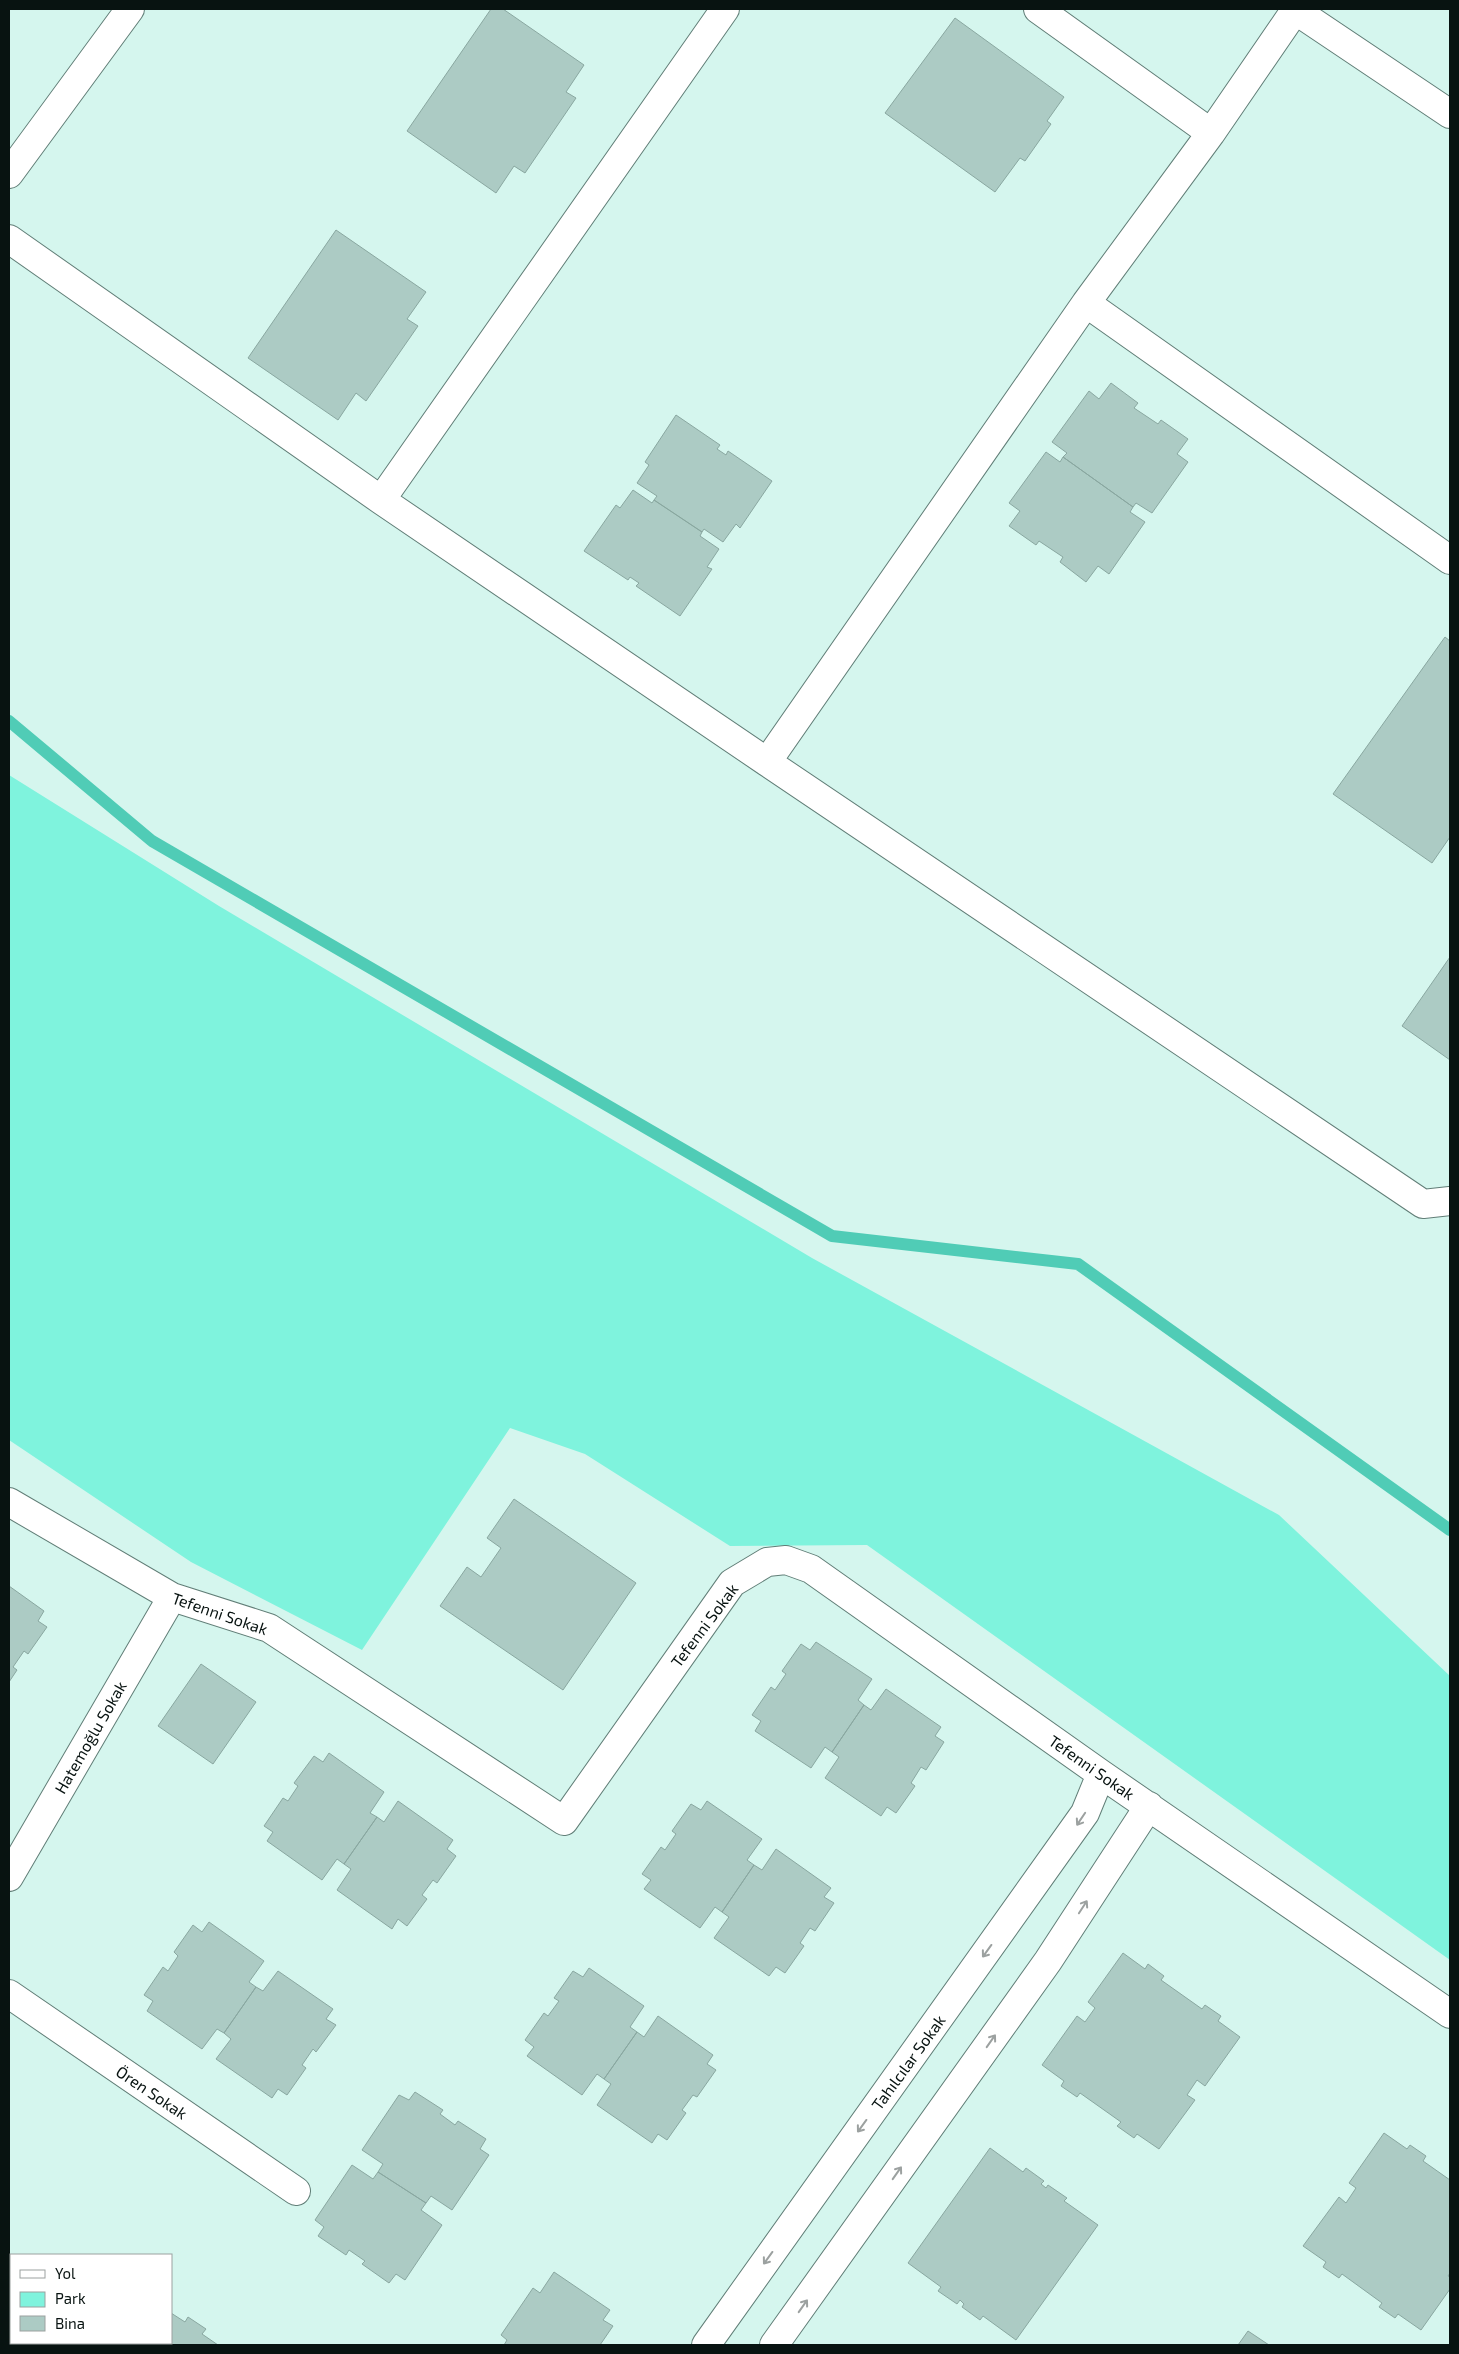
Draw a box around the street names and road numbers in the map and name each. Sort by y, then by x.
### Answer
street label: Tefenni Sokak [666,1579,742,1671]
street label: Tefenni Sokak [170,1588,270,1638]
street label: Hatemoğlu Sokak [50,1677,130,1797]
street label: Tefenni Sokak [1046,1731,1138,1803]
street label: Tahılcılar Sokak [867,2011,949,2113]
street label: Ören Sokak [113,2061,191,2123]

